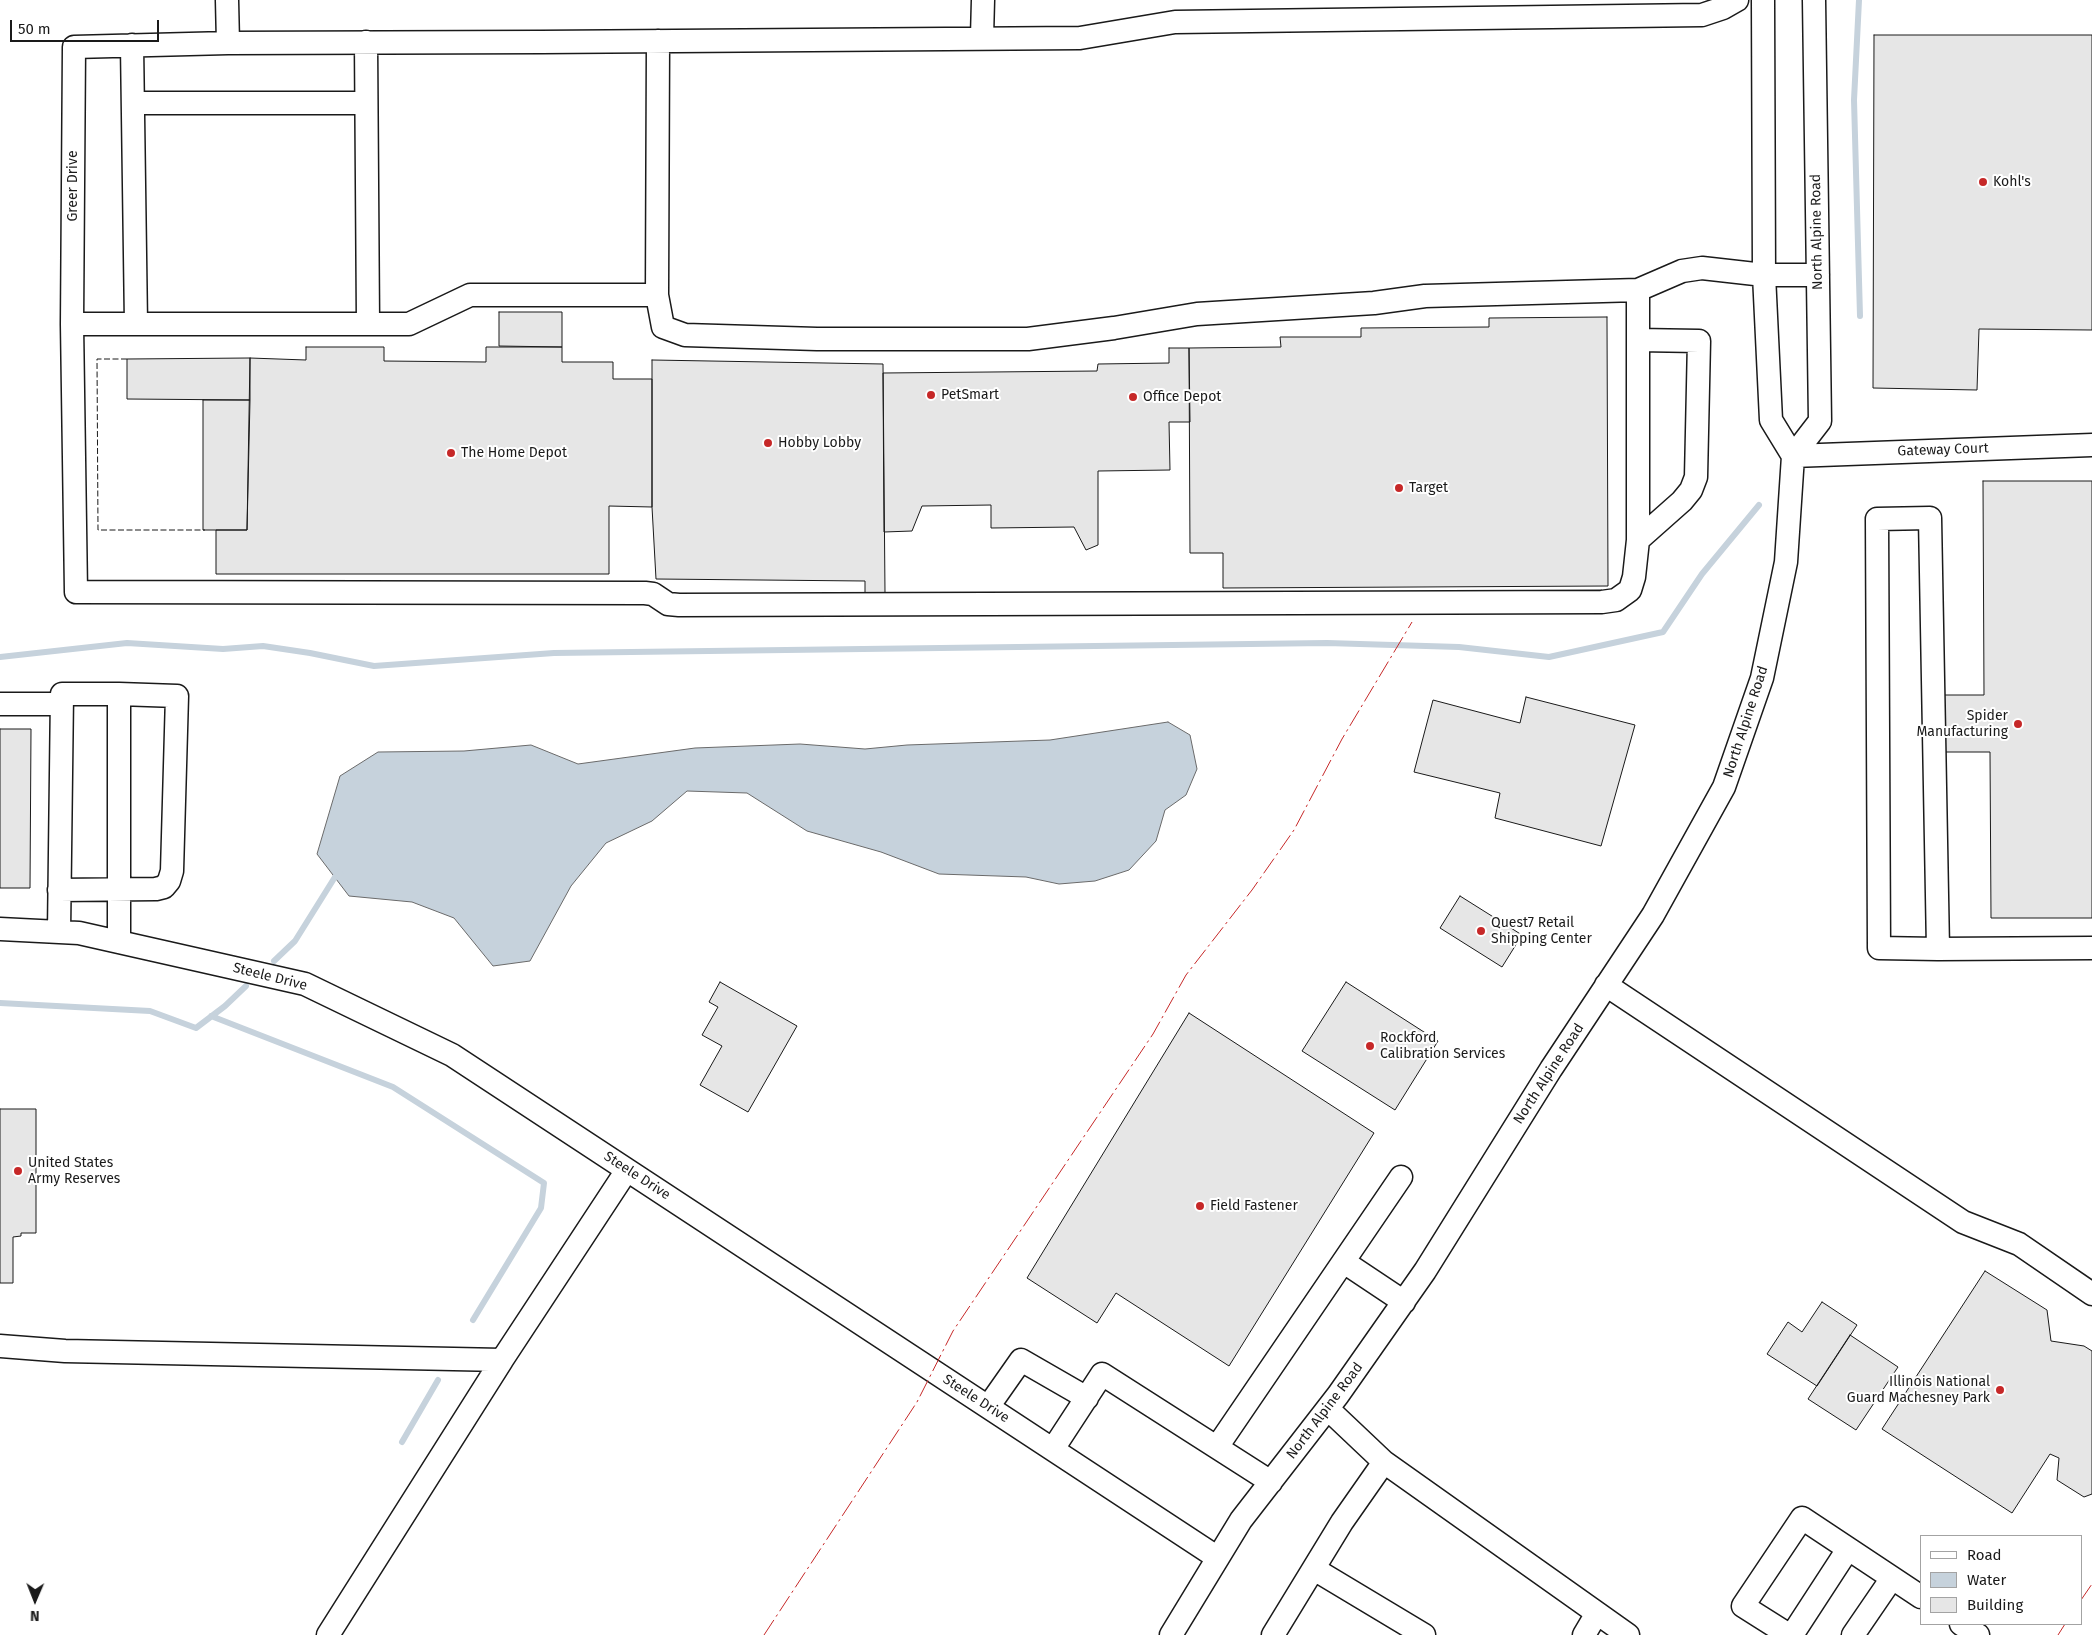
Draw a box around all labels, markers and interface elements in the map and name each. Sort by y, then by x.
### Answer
scale bar [12,10,161,42]
text: 50 m [18,20,51,38]
street label: Greer Drive [65,150,81,222]
street label: North Alpine Road [1808,174,1826,290]
place label: Kohl's [1993,174,2031,190]
marker: Kohl's [1977,176,1989,188]
place label: PetSmart [941,387,999,403]
marker: PetSmart [925,389,937,401]
place label: Office Depot [1143,389,1221,405]
marker: Office Depot [1127,391,1139,403]
place label: Hobby Lobby [778,435,861,451]
marker: Hobby Lobby [762,437,774,449]
street label: Gateway Court [1897,440,1989,460]
place label: The Home Depot [461,445,567,461]
marker: The Home Depot [445,447,457,459]
place label: Target [1409,480,1448,496]
marker: Target [1393,482,1405,494]
street label: North Alpine Road [1720,664,1772,780]
place label: Spider Manufacturing [1916,708,2008,740]
marker: Spider Manufacturing [2012,718,2024,730]
place label: Quest7 Retail Shipping Center [1491,915,1592,948]
marker: Quest7 Retail Shipping Center [1475,925,1487,937]
street label: Steele Drive [231,960,309,994]
street label: North Alpine Road [1510,1021,1588,1127]
place label: Rockford Calibration Services [1380,1030,1505,1062]
marker: Rockford Calibration Services [1364,1040,1376,1052]
street label: Steele Drive [601,1148,673,1204]
place label: United States Army Reserves [28,1155,120,1188]
marker: United States Army Reserves [12,1165,24,1177]
place label: Field Fastener [1210,1198,1298,1214]
marker: Field Fastener [1194,1200,1206,1212]
street label: North Alpine Road [1283,1359,1367,1463]
street label: Steele Drive [940,1371,1012,1427]
place label: Illinois National Guard Machesney Park [1847,1374,1990,1406]
marker: Illinois National Guard Machesney Park [1994,1384,2006,1396]
legend [1920,1535,2082,1625]
text: Road [1967,1546,2002,1564]
text: Water [1967,1571,2006,1589]
north arrow [10,1575,60,1625]
text: Building [1967,1596,2023,1614]
text: N [30,1607,40,1624]

